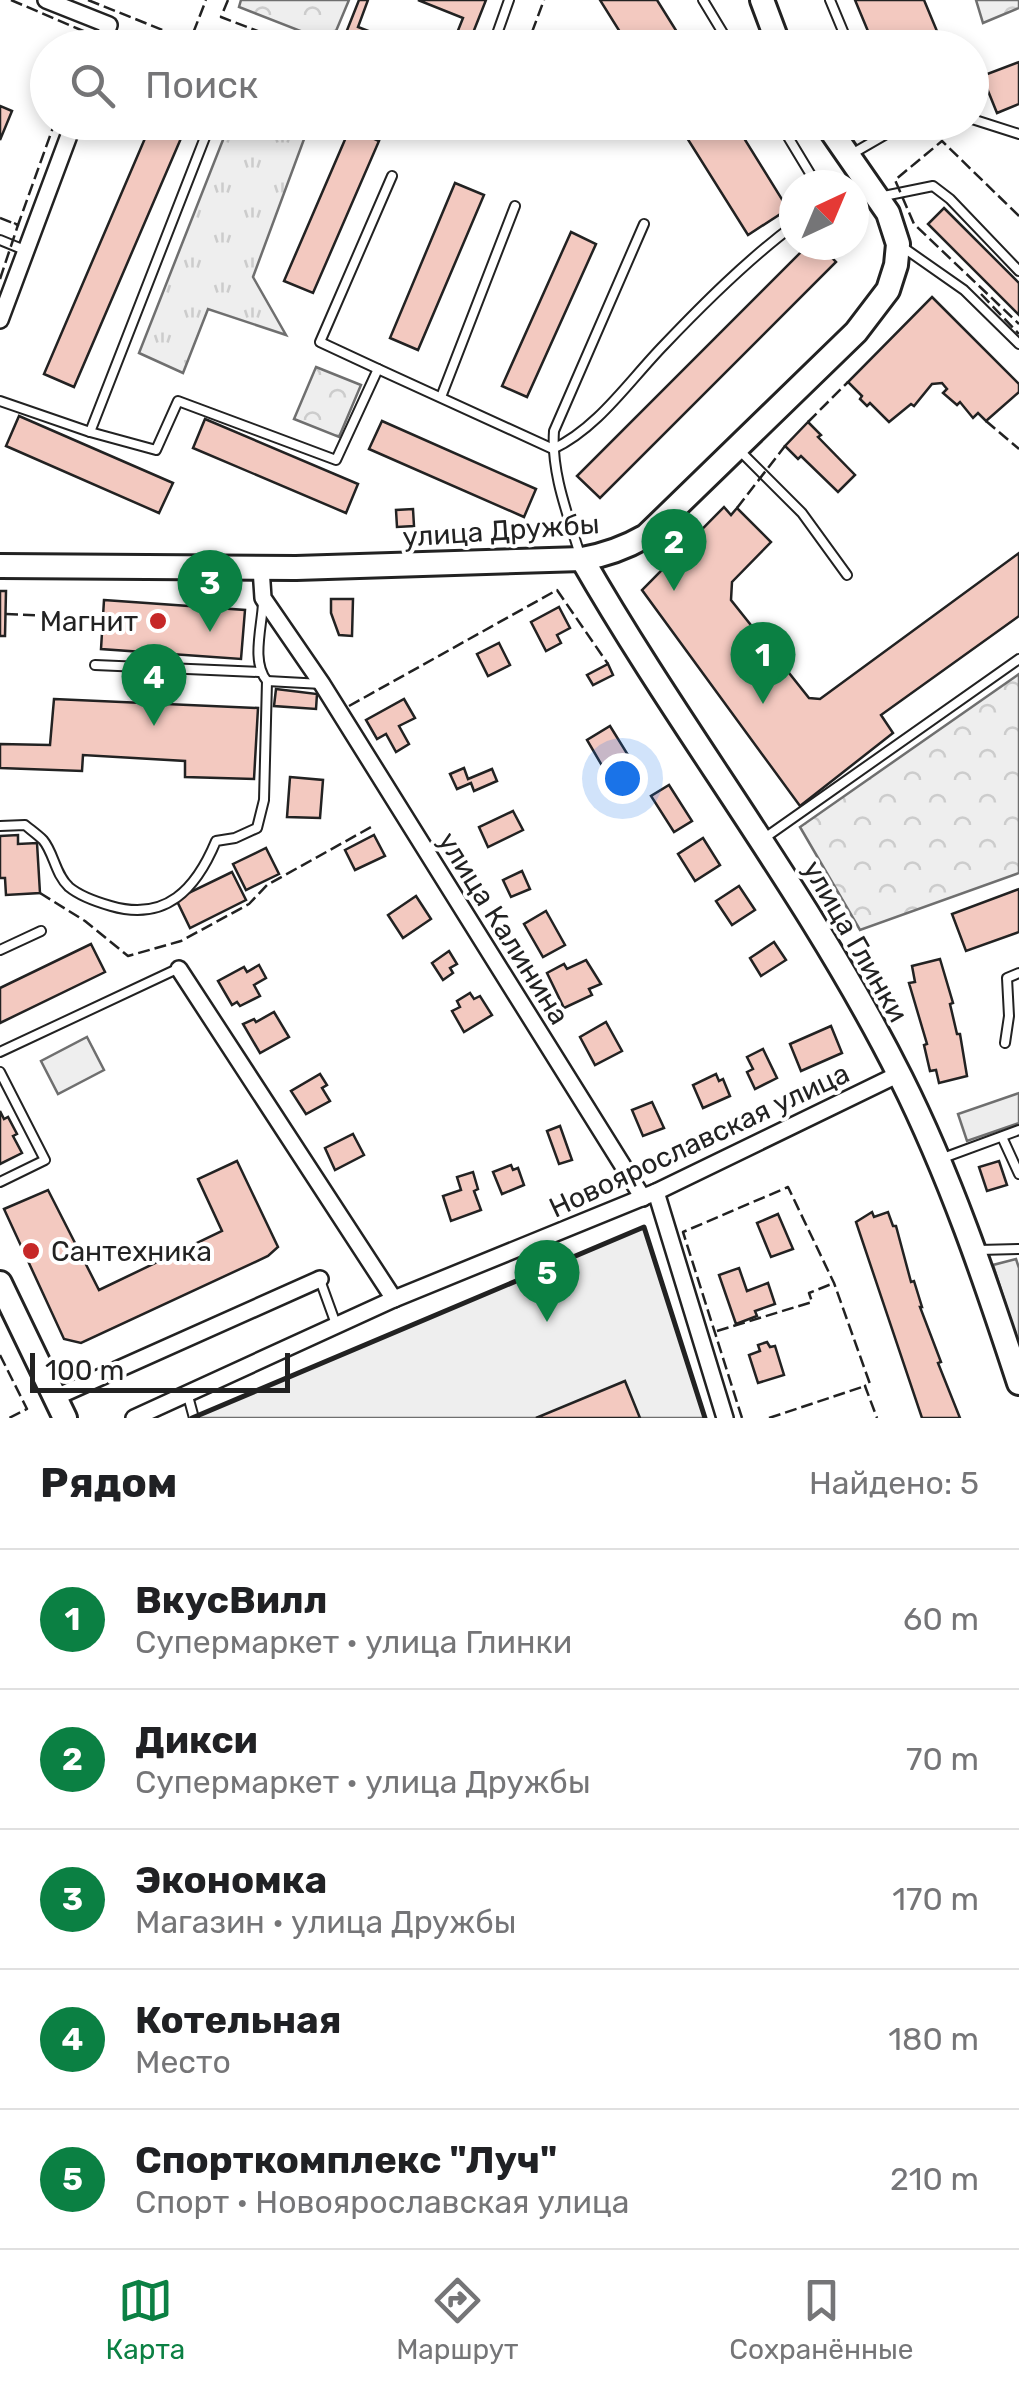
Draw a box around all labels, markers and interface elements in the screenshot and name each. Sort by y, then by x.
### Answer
search box [30,30,989,140]
icon: search [65,58,120,113]
text: Поиск [145,62,258,108]
north arrow [779,170,869,260]
street label: улица Дружбы [402,507,601,554]
pin: 2 [642,508,706,591]
pin: 3 [178,550,242,632]
place label: Магнит [40,605,138,638]
marker: Магнит [147,610,169,632]
pin: 1 [730,622,796,704]
pin: 4 [122,644,186,726]
your location [597,753,648,804]
street label: улица Калинина [431,826,576,1031]
street label: улица Глинки [796,855,915,1028]
street label: Новоярославская улица [544,1056,855,1225]
place label: Сантехника [51,1235,212,1268]
marker: Сантехника [20,1240,42,1262]
pin: 5 [514,1240,580,1322]
scale bar [30,1348,290,1392]
text: 100 m [45,1354,124,1387]
text: Рядом [40,1458,177,1508]
text: Найдено: 5 [809,1464,979,1502]
text: ВкусВилл [135,1577,327,1623]
text: 1 [65,1600,80,1638]
text: 60 m [903,1600,979,1638]
text: Супермаркет · улица Глинки [135,1623,572,1661]
text: Дикси [135,1717,258,1763]
text: 2 [62,1740,83,1778]
text: 70 m [906,1740,979,1778]
text: Супермаркет · улица Дружбы [135,1763,591,1801]
text: Экономка [135,1857,327,1903]
text: 3 [62,1880,83,1918]
text: 170 m [892,1880,979,1918]
text: Магазин · улица Дружбы [135,1903,516,1941]
text: Котельная [135,1997,342,2043]
text: 4 [62,2020,83,2058]
text: 180 m [888,2020,979,2058]
text: Место [135,2043,231,2081]
text: Спорткомплекс "Луч" [135,2137,557,2183]
text: 5 [62,2160,83,2198]
text: 210 m [890,2160,979,2198]
text: Спорт · Новоярославская улица [135,2183,629,2221]
tab: Карта [105,2273,185,2366]
tab: Маршрут [396,2273,518,2366]
tab: Сохранённые [729,2273,914,2366]

